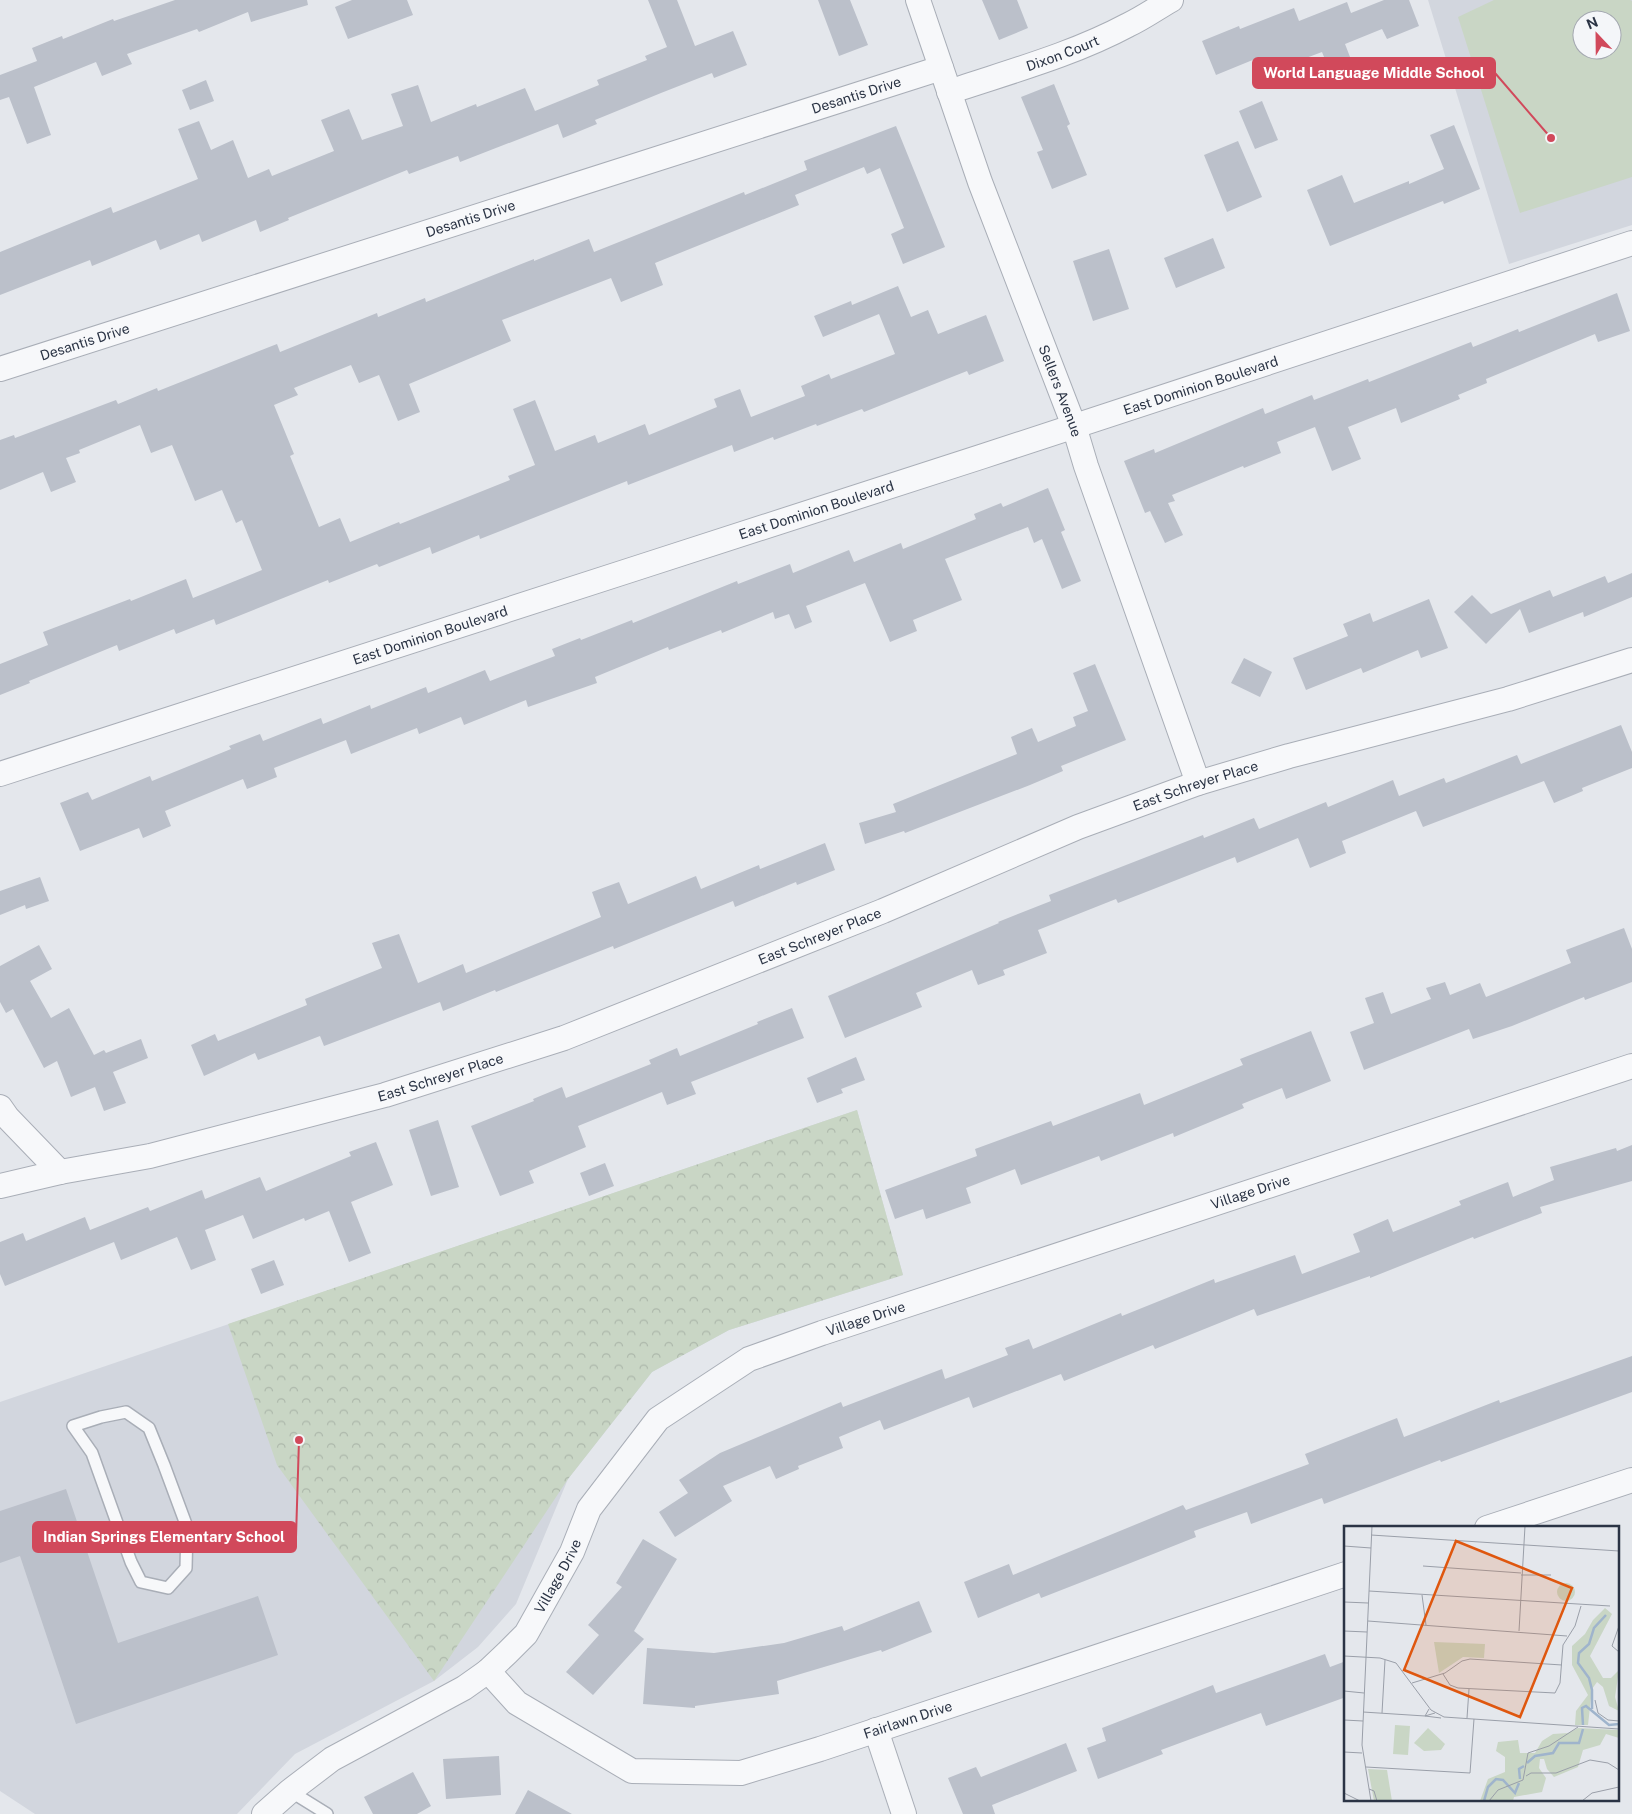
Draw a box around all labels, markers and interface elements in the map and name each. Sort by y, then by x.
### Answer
north arrow [1572,10,1622,60]
text: N [1584,13,1600,32]
street label: Dixon Court [1024,32,1102,74]
callout: World Language Middle School [1253,58,1495,88]
text: World Language Middle School [1263,64,1485,81]
street label: Desantis Drive [809,73,903,117]
street label: Desantis Drive [424,197,517,240]
street label: Desantis Drive [38,320,132,364]
street label: Sellers Avenue [1035,343,1085,439]
street label: East Dominion Boulevard [1121,353,1280,418]
street label: East Dominion Boulevard [737,478,896,543]
street label: East Dominion Boulevard [351,602,510,668]
street label: East Schreyer Place [1131,758,1260,814]
street label: East Schreyer Place [756,904,884,968]
street label: East Schreyer Place [376,1050,505,1105]
street label: Village Drive [1209,1171,1292,1212]
street label: Village Drive [824,1298,907,1339]
callout: Indian Springs Elementary School [33,1522,296,1552]
inset map [1344,1526,1620,1802]
text: Indian Springs Elementary School [43,1528,285,1545]
street label: Village Drive [531,1537,584,1616]
street label: Fairlawn Drive [861,1698,954,1742]

